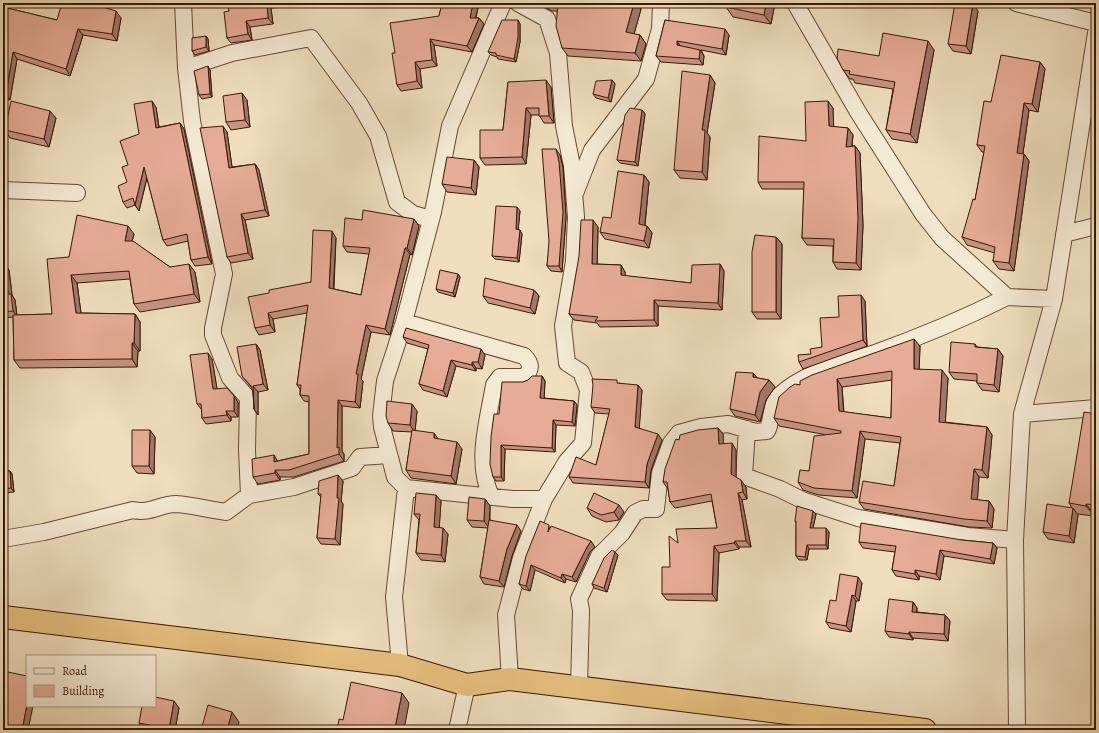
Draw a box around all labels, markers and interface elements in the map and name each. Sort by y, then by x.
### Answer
legend [26,655,156,707]
text: Road [62,663,88,679]
text: Building [62,683,104,699]

